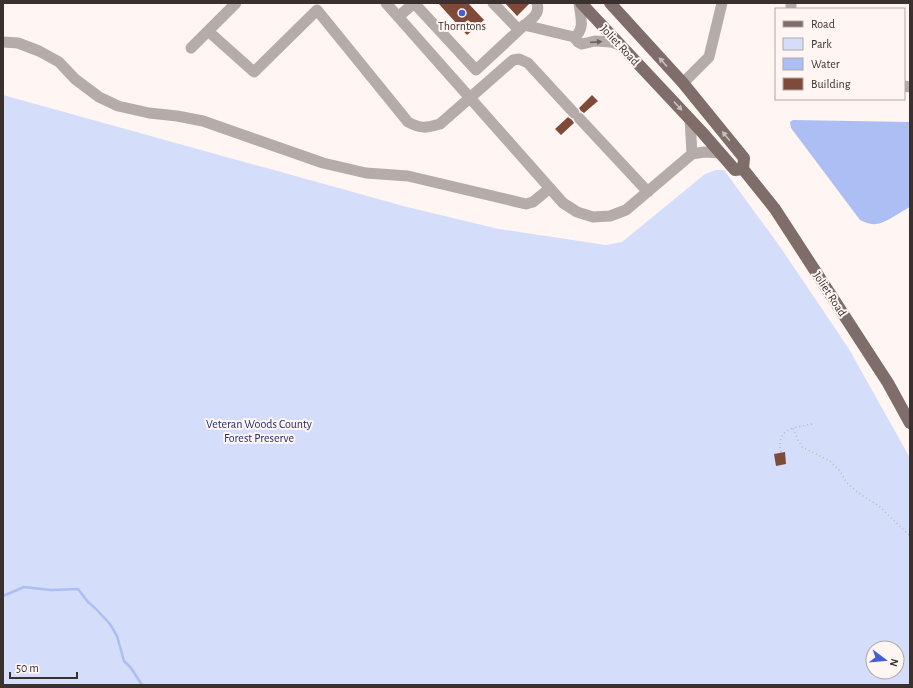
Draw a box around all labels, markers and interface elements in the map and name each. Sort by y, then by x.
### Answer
marker: Thorntons [457,8,467,18]
legend [775,8,905,100]
text: Road [811,18,835,30]
place label: Thorntons [438,20,486,32]
street label: Joliet Road [598,22,642,68]
text: Park [811,38,832,50]
one-way arrow [590,39,602,46]
one-way arrow [659,56,668,67]
text: Water [811,58,840,70]
text: Building [811,78,851,90]
one-way arrow [673,102,682,111]
one-way arrow [722,131,731,141]
street label: Joliet Road [811,270,849,318]
park label: Veteran Woods County Forest Preserve [206,418,312,444]
north arrow [865,640,905,680]
scale bar [10,654,77,680]
text: N [888,657,900,668]
text: 50 m [16,662,39,674]

